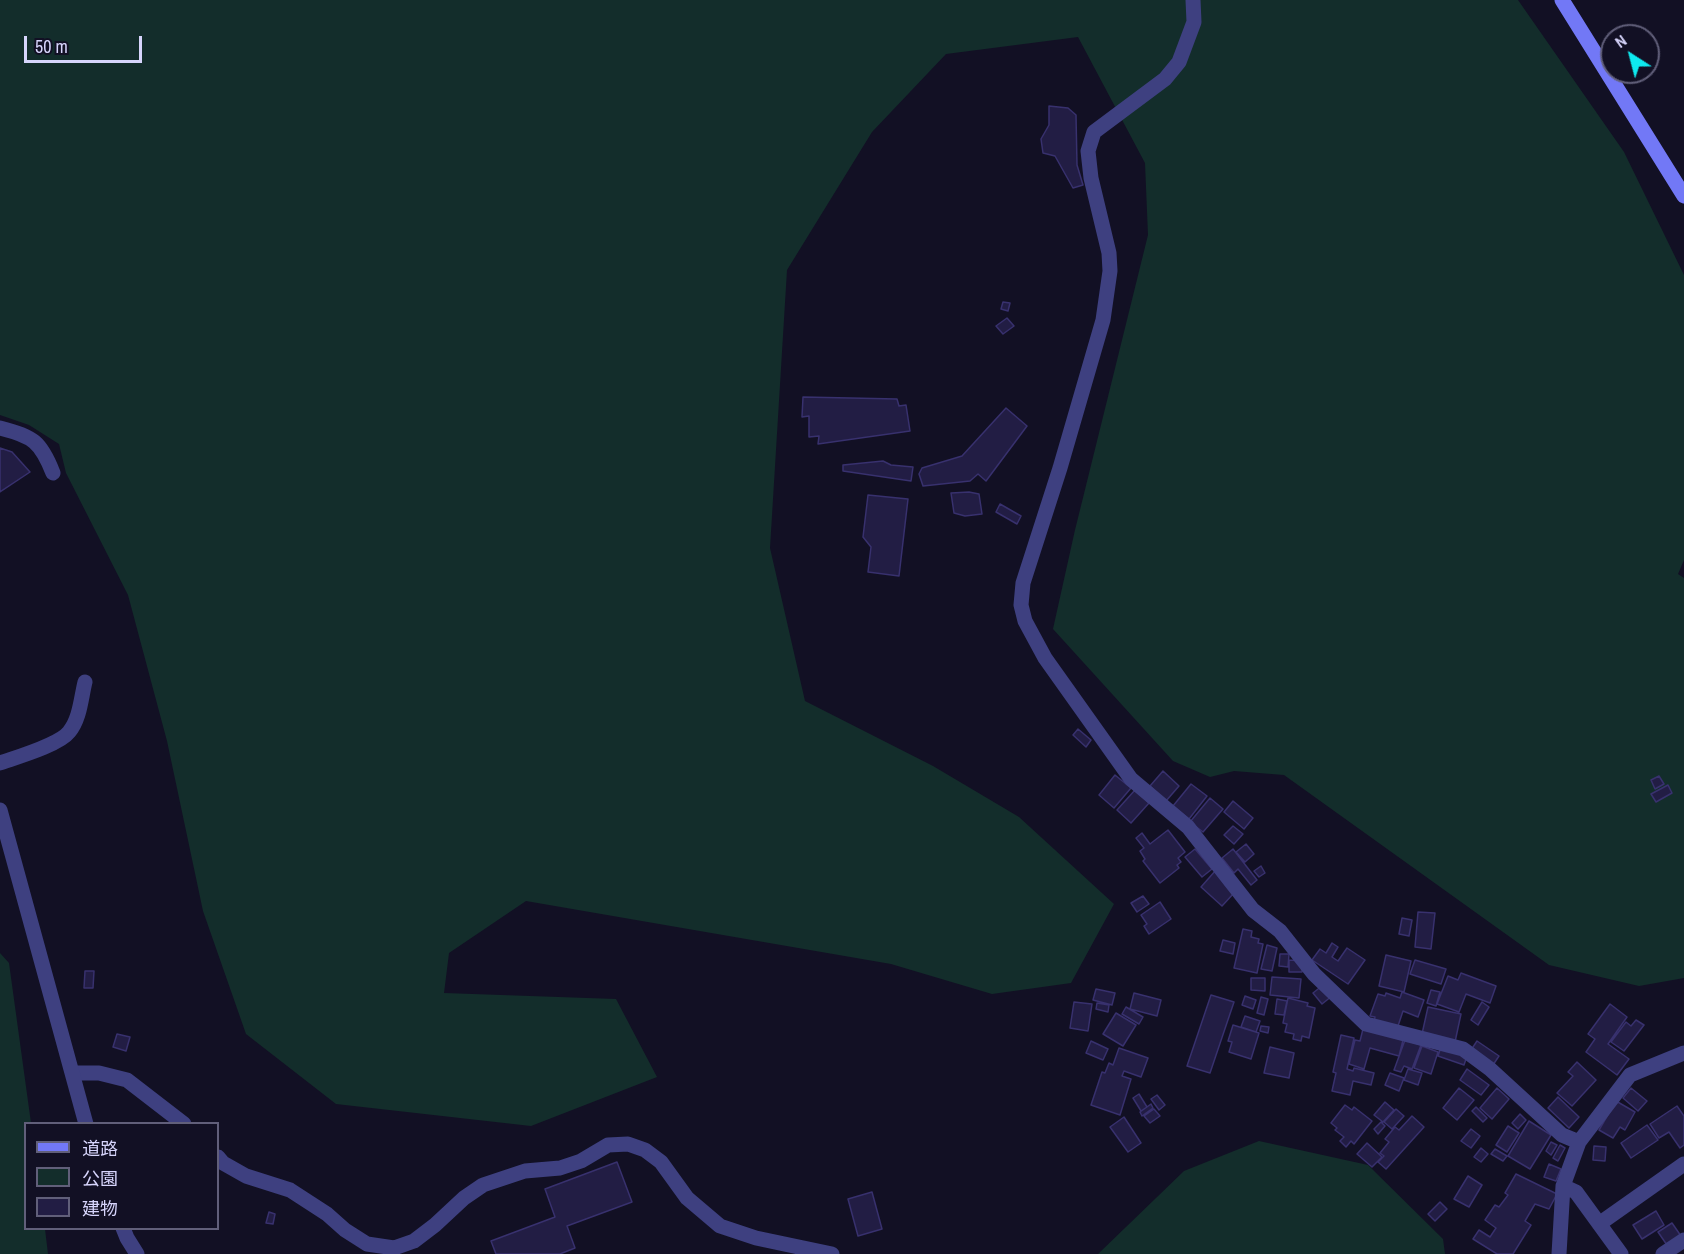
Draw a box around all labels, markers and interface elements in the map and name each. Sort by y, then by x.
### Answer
scale bar [27,24,146,62]
north arrow [1600,24,1660,84]
text: N [1610,29,1631,53]
text: 50 m [35,34,68,59]
legend [24,1122,219,1230]
text: 道路 [82,1136,118,1161]
text: 公園 [82,1166,118,1191]
text: 建物 [82,1196,118,1221]

